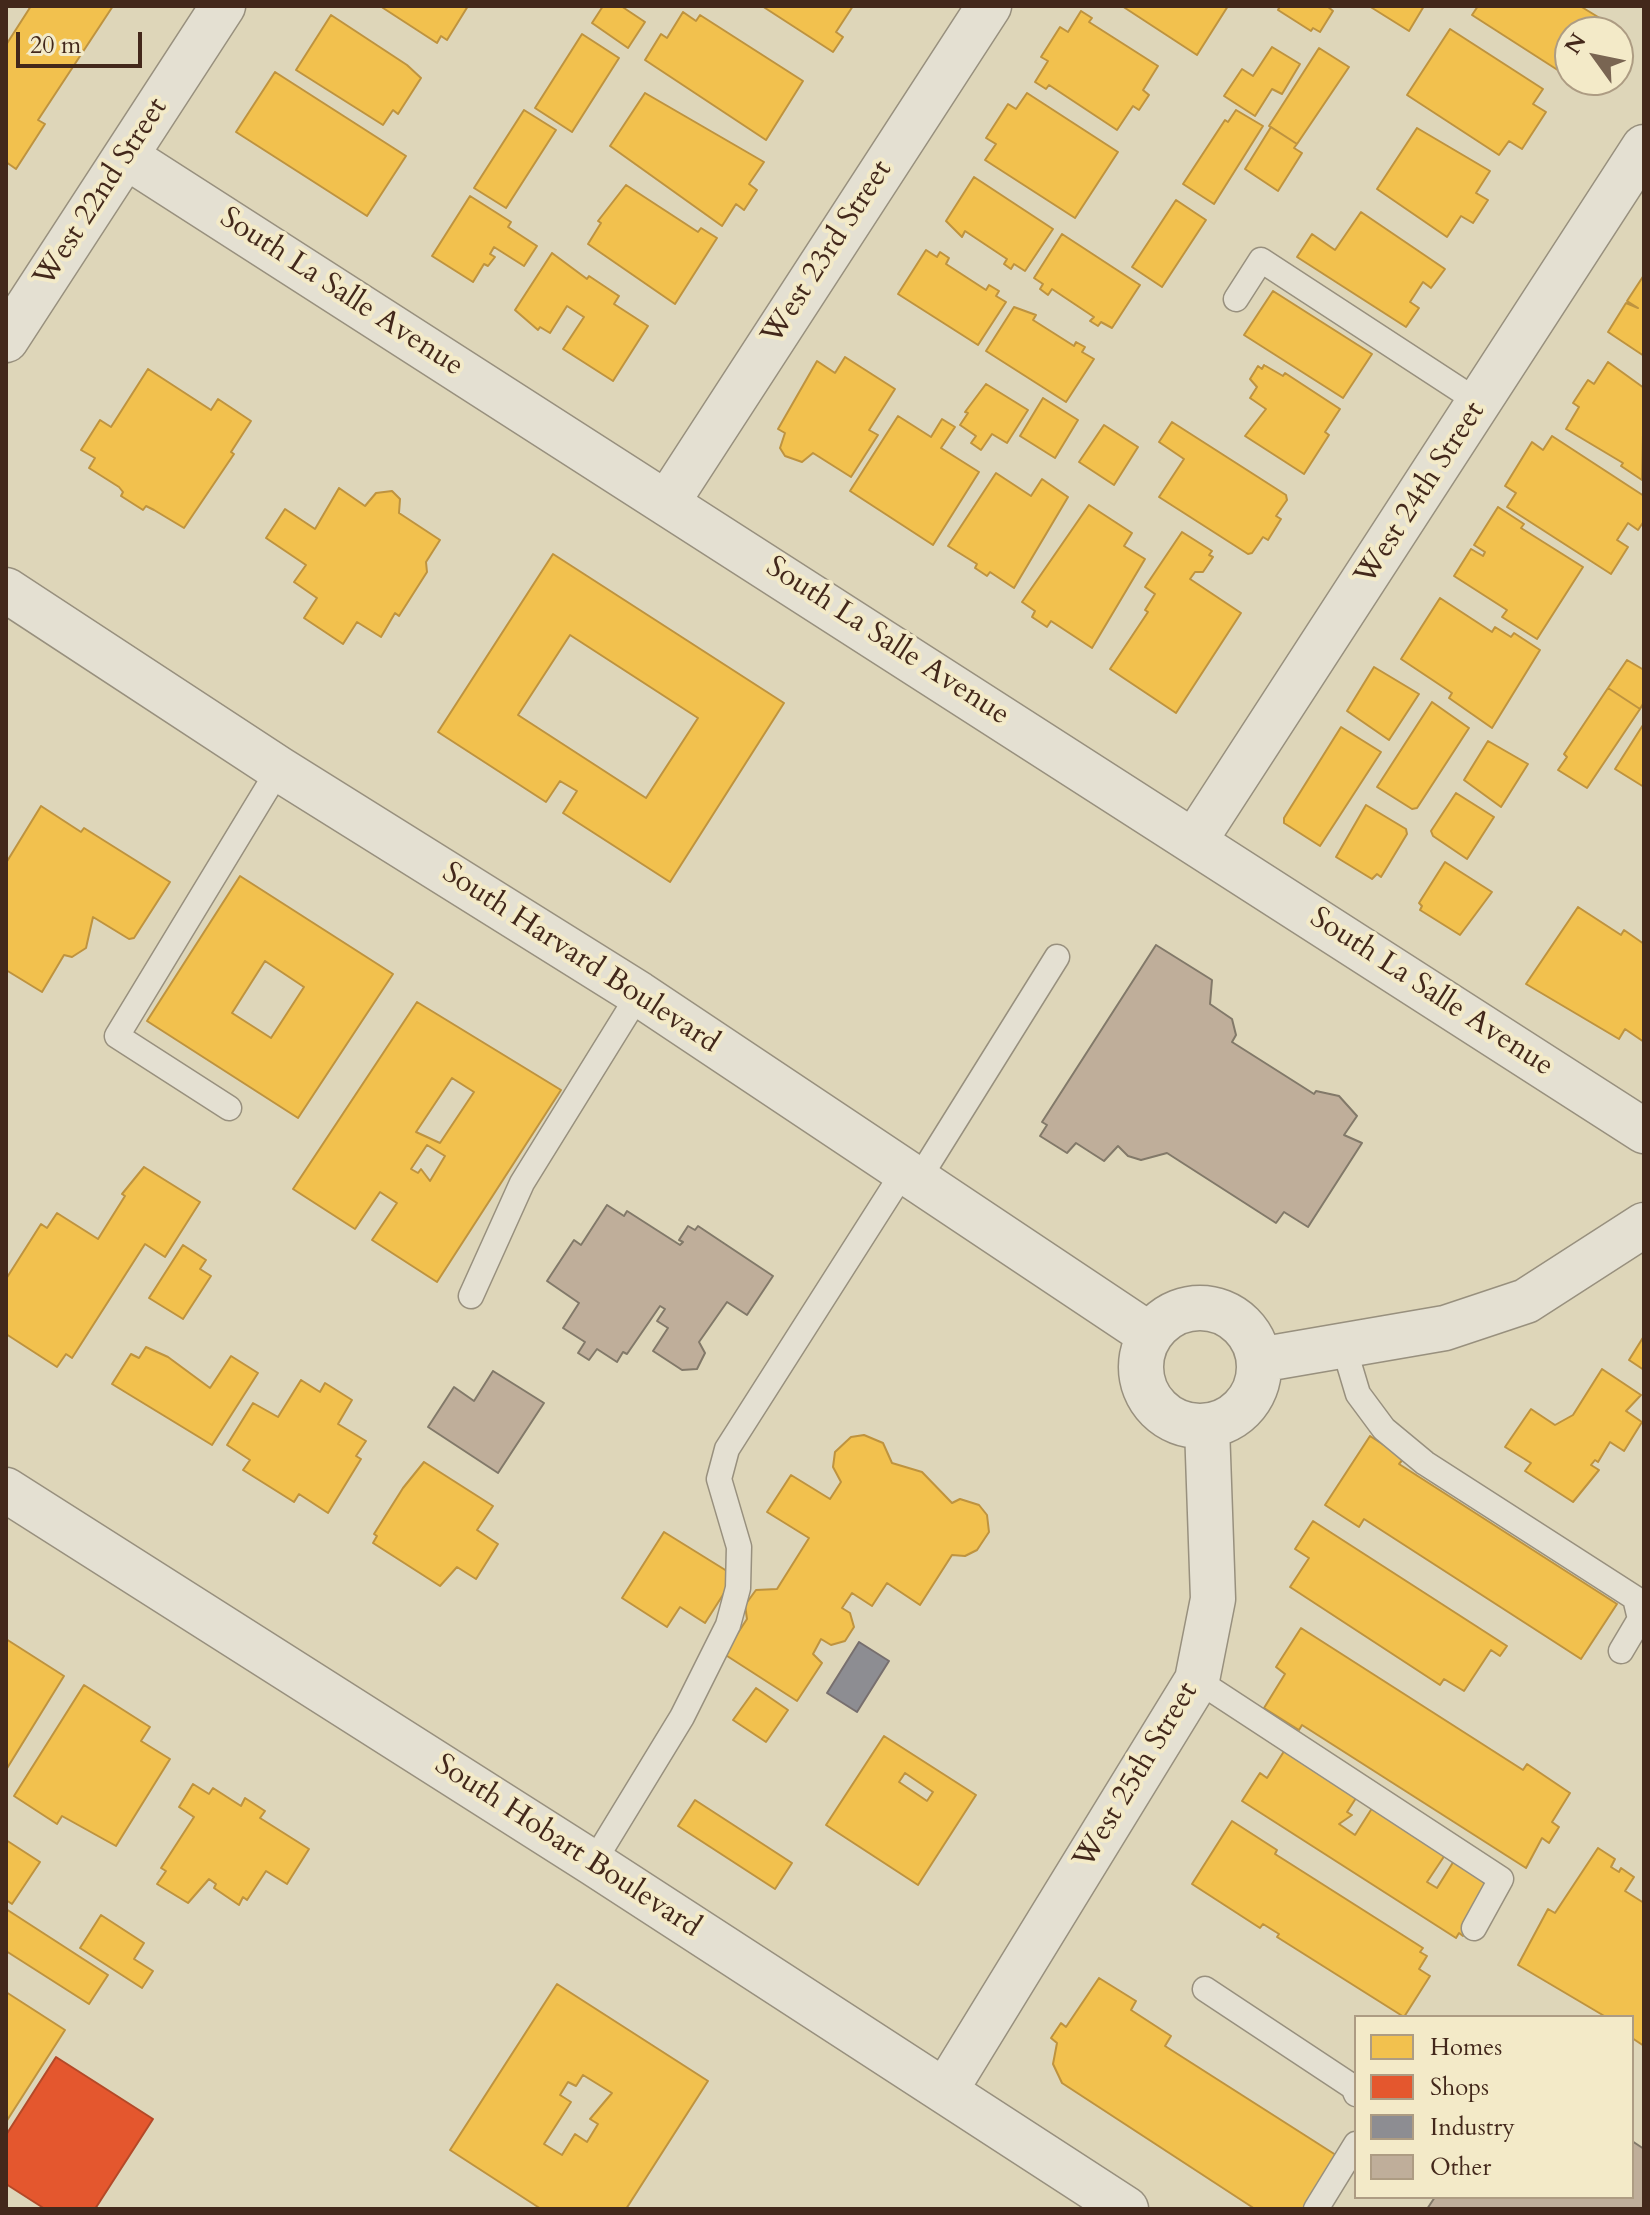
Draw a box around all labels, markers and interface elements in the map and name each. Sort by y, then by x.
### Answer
scale bar [20,16,146,66]
north arrow [1554,16,1634,96]
text: N [1558,28,1593,60]
text: 20 m [30,29,81,62]
street label: West 22nd Street [27,92,177,294]
street label: West 23rd Street [755,154,901,352]
street label: South La Salle Avenue [212,201,470,385]
street label: West 24th Street [1348,396,1494,592]
street label: South La Salle Avenue [758,550,1016,734]
street label: South Harvard Boulevard [435,856,725,1062]
street label: South La Salle Avenue [1302,901,1560,1085]
street label: West 25th Street [1067,1676,1207,1876]
street label: South Hobart Boulevard [427,1748,707,1946]
legend [1354,2015,1634,2199]
text: Homes [1430,2031,1502,2064]
text: Shops [1430,2071,1489,2104]
text: Industry [1430,2111,1515,2144]
text: Other [1430,2151,1491,2184]

